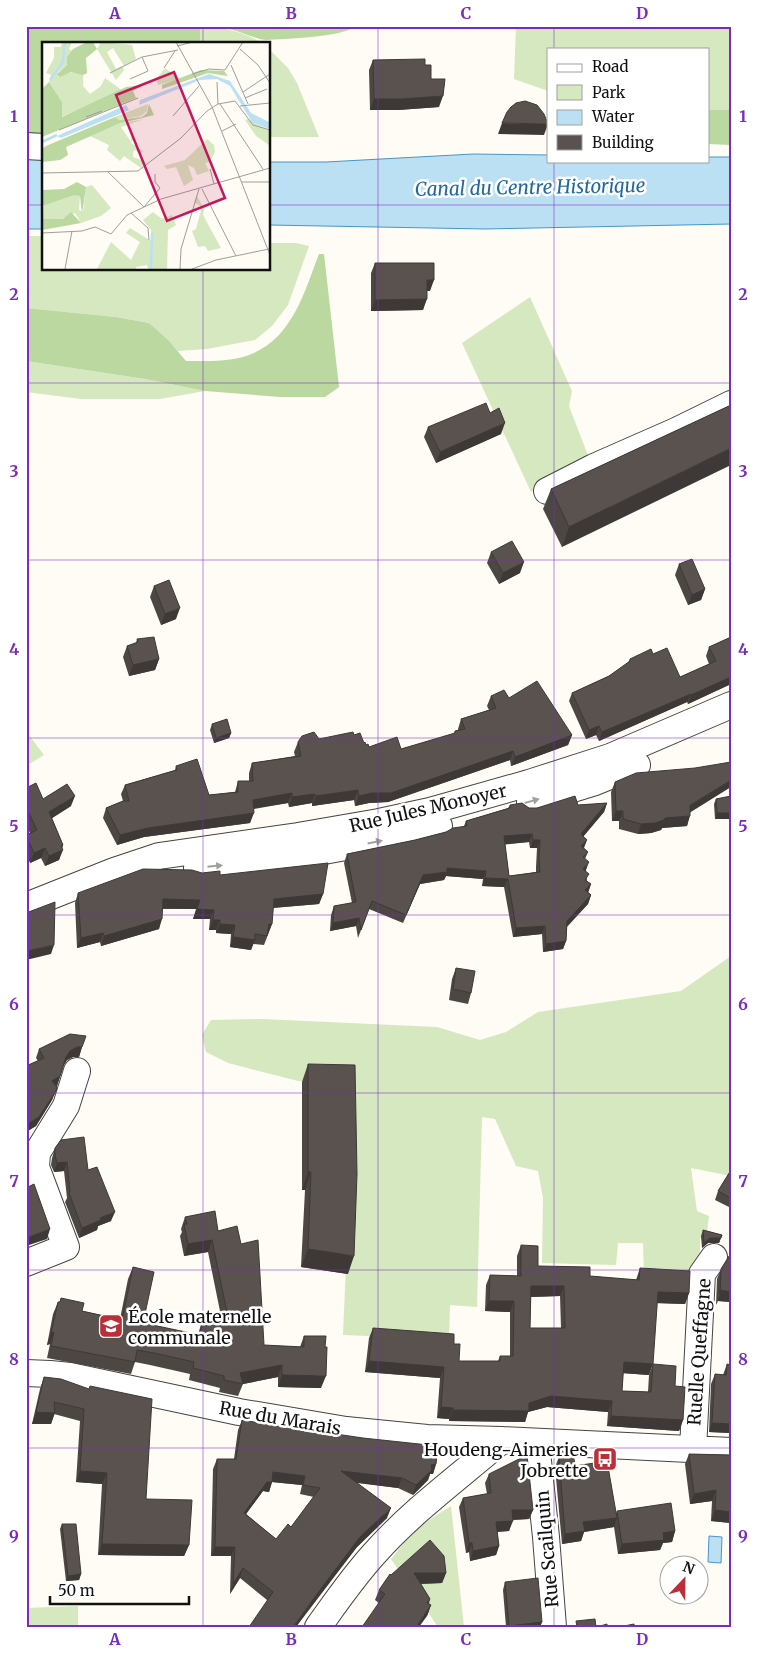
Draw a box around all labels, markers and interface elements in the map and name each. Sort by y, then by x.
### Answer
text: A [108,3,121,23]
text: B [285,3,297,23]
text: C [461,3,471,23]
text: D [636,3,648,23]
inset map [42,42,270,270]
legend [547,48,710,162]
text: Road [592,57,628,76]
text: Park [592,83,626,102]
text: 1 [10,106,18,126]
text: 1 [739,106,747,126]
text: Water [591,107,635,126]
text: Building [592,133,654,152]
water label: Canal du Centre Historique [414,173,646,201]
text: 2 [9,284,19,304]
text: 2 [738,284,748,304]
text: 3 [9,461,19,481]
text: 3 [738,461,748,481]
text: 4 [9,639,19,659]
text: 4 [738,639,748,659]
street label: Rue Jules Monoyer [347,779,509,837]
one-way arrow [525,796,540,804]
text: 5 [9,816,19,836]
text: 5 [738,816,748,836]
one-way arrow [368,838,383,846]
one-way arrow [207,862,223,870]
text: 6 [9,994,19,1014]
text: 6 [738,994,748,1014]
text: 7 [9,1171,19,1191]
text: 7 [738,1171,748,1191]
street label: Ruelle Queffagne [682,1278,716,1426]
place label: École maternelle communale [128,1305,272,1349]
school or university icon: École maternelle communale [98,1313,124,1339]
text: 8 [9,1349,19,1369]
text: 8 [738,1349,748,1369]
street label: Rue du Marais [217,1396,343,1440]
place label: Houdeng-Aimeries Jobrette [424,1438,588,1482]
bus stop icon: Houdeng-Aimeries Jobrette [592,1446,618,1472]
street label: Rue Scailquin [530,1489,564,1609]
text: 9 [9,1526,19,1546]
text: 9 [738,1526,748,1546]
north arrow [660,1556,710,1606]
text: N [680,1558,697,1578]
scale bar [50,1573,189,1605]
text: 50 m [58,1581,95,1600]
text: A [108,1629,121,1649]
text: B [285,1629,297,1649]
text: C [461,1629,471,1649]
text: D [636,1629,648,1649]

